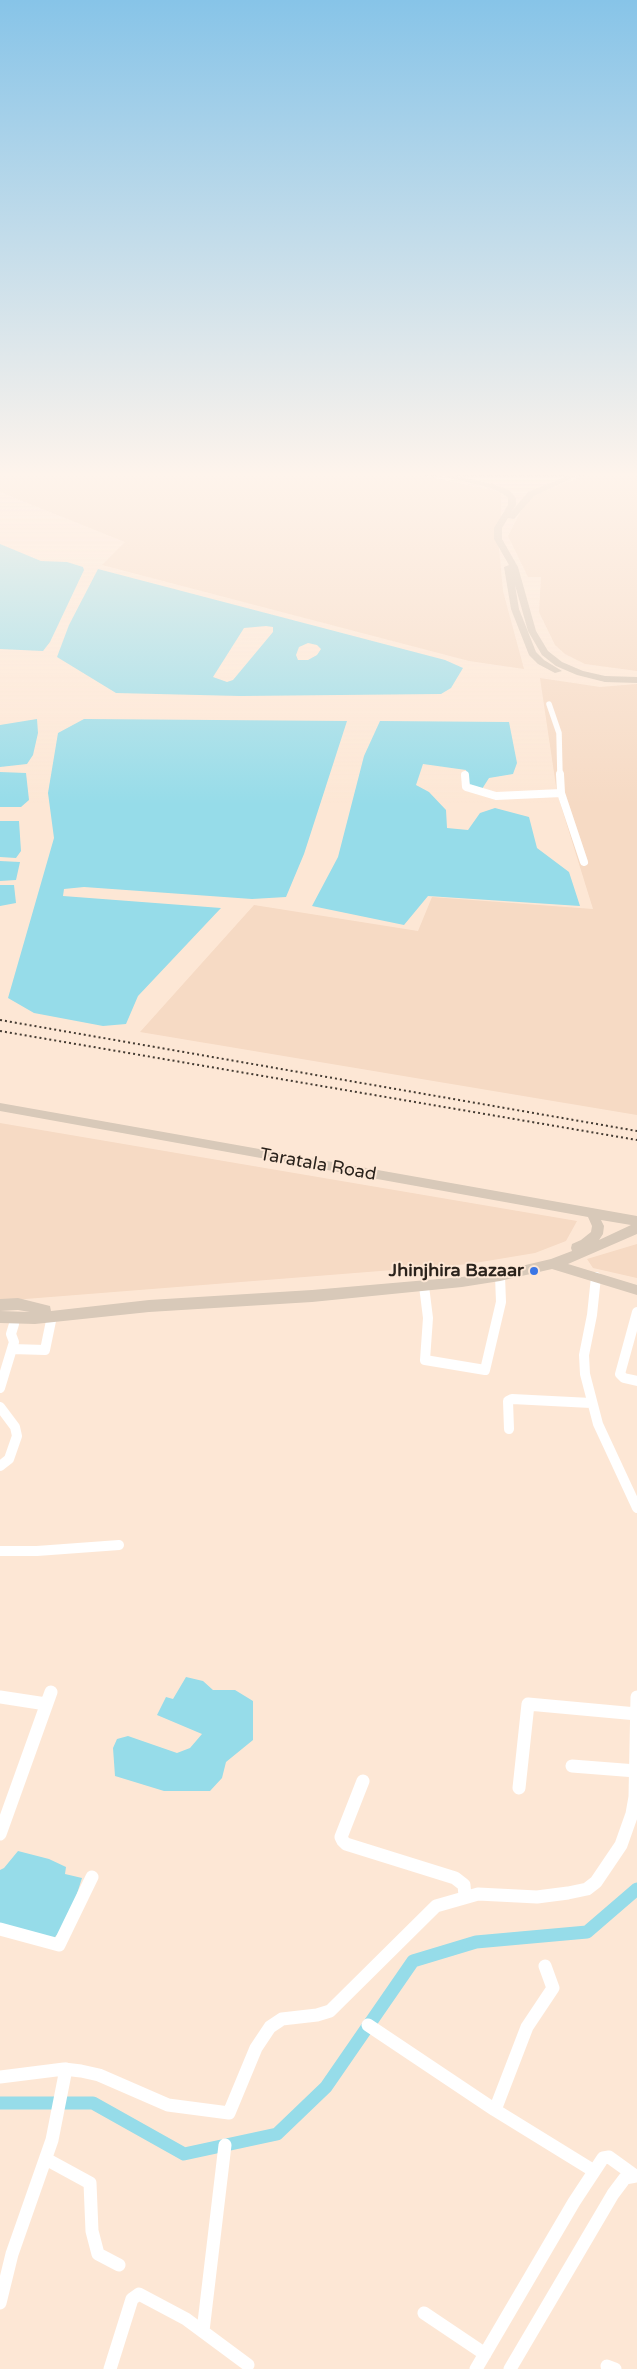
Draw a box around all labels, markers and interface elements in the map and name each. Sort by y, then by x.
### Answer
street label: Taratala Road [258,1144,378,1186]
place label: Jhinjhira Bazaar [389,1260,524,1282]
marker: Jhinjhira Bazaar [528,1265,540,1277]

